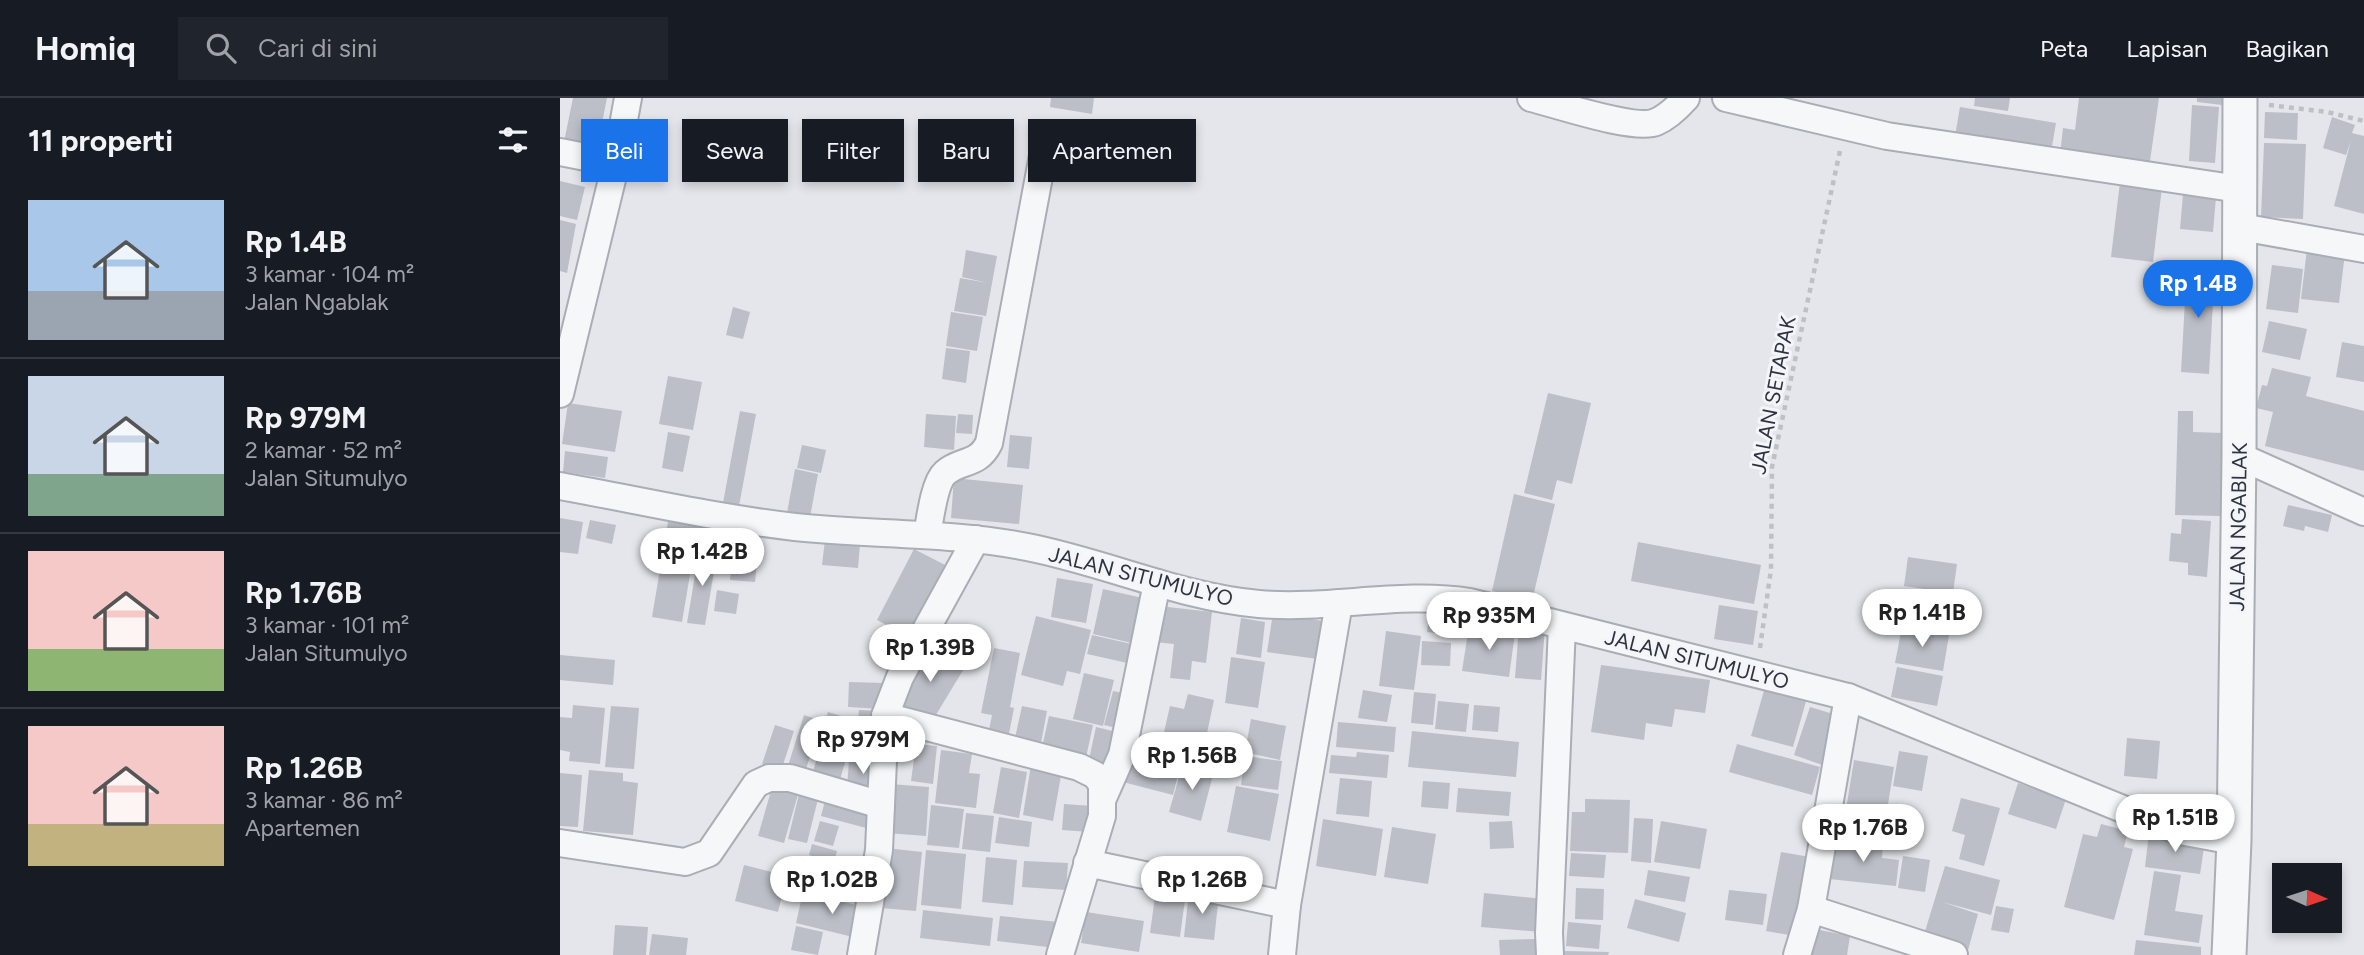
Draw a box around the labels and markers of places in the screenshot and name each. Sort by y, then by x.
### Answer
pin: Rp 1.4B [2133,260,2263,320]
pin: Rp 1.42B [630,528,774,588]
pin: Rp 1.41B [1850,589,1994,649]
pin: Rp 935M [1424,592,1554,652]
pin: Rp 1.39B [858,624,1002,684]
pin: Rp 979M [798,716,928,776]
pin: Rp 1.56B [1120,732,1264,792]
pin: Rp 1.51B [2103,794,2247,854]
pin: Rp 1.76B [1791,804,1935,864]
pin: Rp 1.02B [760,856,904,916]
pin: Rp 1.26B [1130,856,1274,916]

